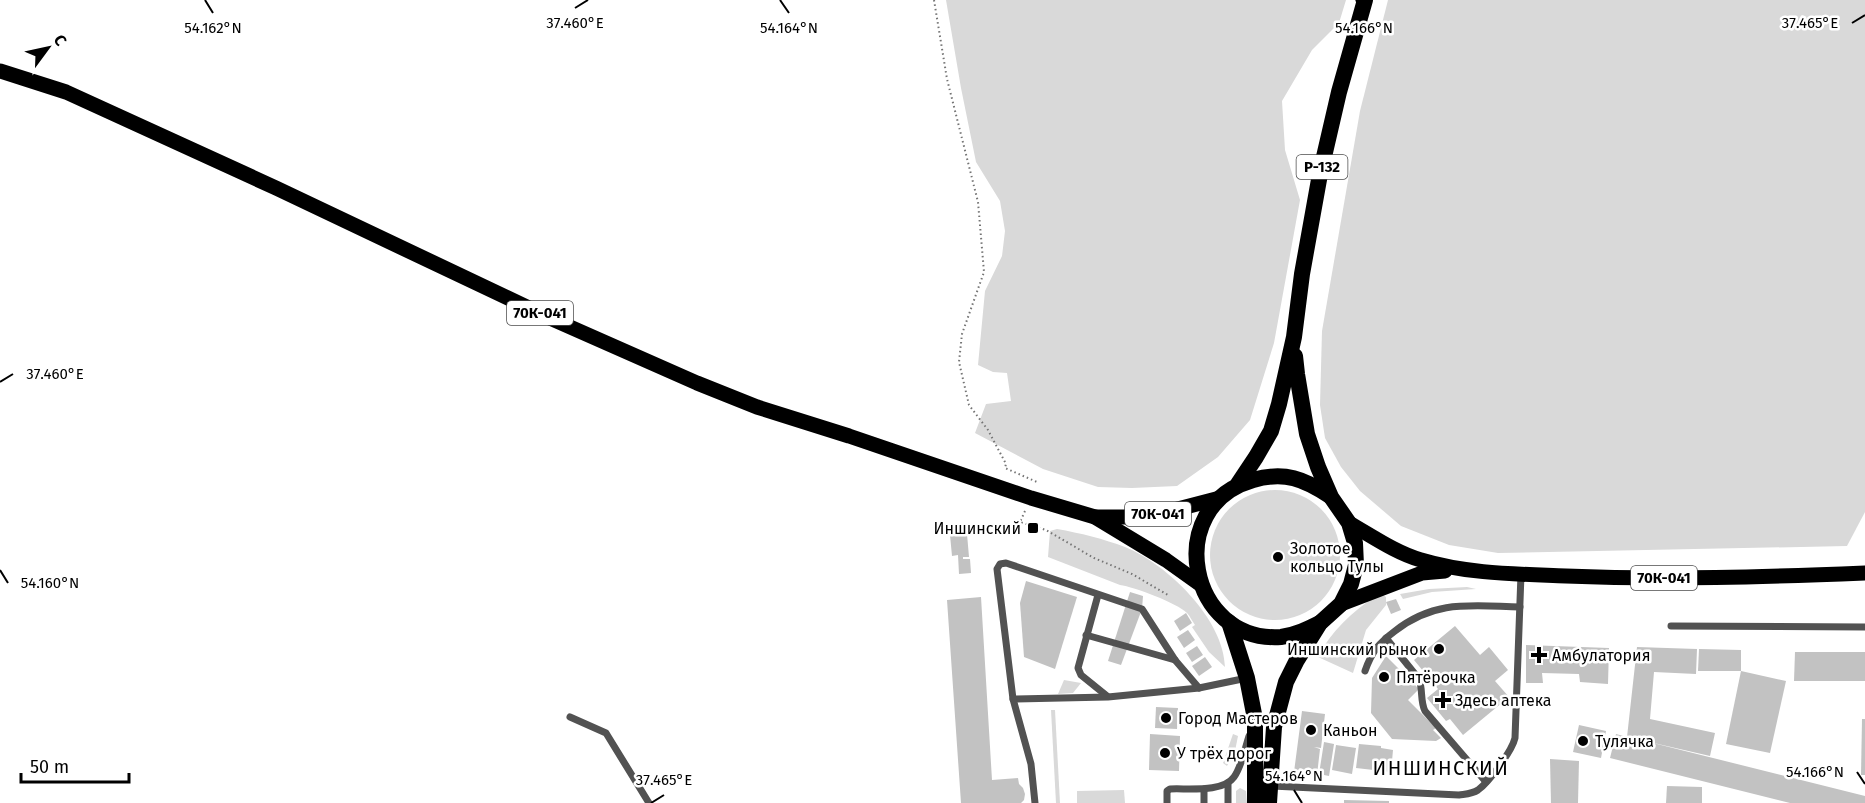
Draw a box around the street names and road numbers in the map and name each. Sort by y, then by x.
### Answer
road number: Р-132 [1296,155,1348,179]
road number: 70К-041 [507,301,573,325]
road number: 70К-041 [1125,502,1191,526]
road number: 70К-041 [1631,566,1697,590]

